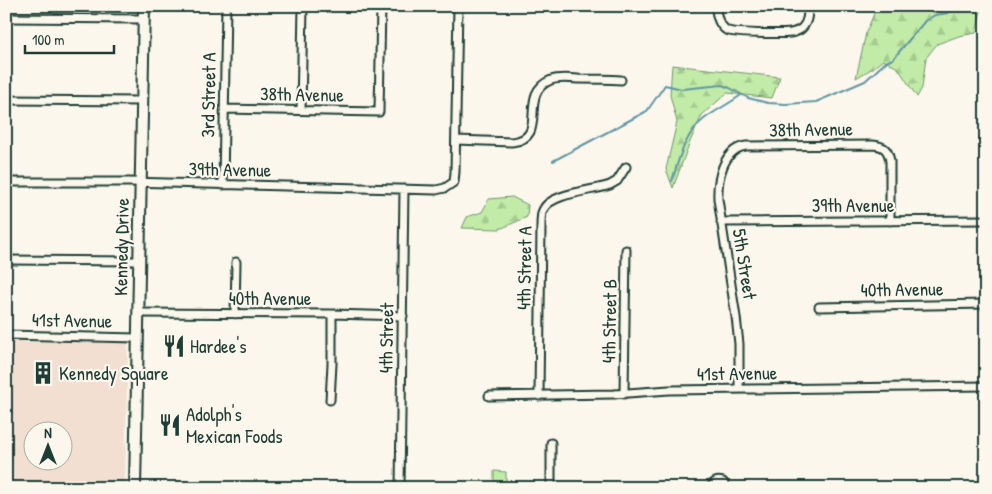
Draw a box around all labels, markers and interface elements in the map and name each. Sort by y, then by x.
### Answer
scale bar [25,22,114,54]
text: 100 m [32,29,65,50]
street label: 3rd Street A [194,52,222,138]
street label: 38th Avenue [260,80,345,108]
street label: 38th Avenue [769,115,854,143]
street label: 39th Avenue [188,155,272,183]
street label: 39th Avenue [812,192,895,218]
street label: Kennedy Drive [107,197,135,296]
street label: 4th Street A [510,226,538,310]
street label: 5th Street [727,227,763,302]
street label: 40th Avenue [860,275,944,303]
street label: 4th Street B [595,279,623,363]
street label: 40th Avenue [229,285,312,311]
street label: 4th Street [372,302,400,373]
street label: 41st Avenue [32,306,113,334]
restaurant icon: Hardee's [161,333,187,359]
place label: Hardee's [190,333,247,359]
street label: 41st Avenue [697,359,778,387]
building icon: Kennedy Square [30,360,56,386]
place label: Kennedy Square [59,360,169,386]
place label: Adolph's Mexican Foods [186,401,283,449]
restaurant icon: Adolph's Mexican Foods [157,412,183,438]
north arrow [22,422,72,472]
text: N [44,423,52,442]

